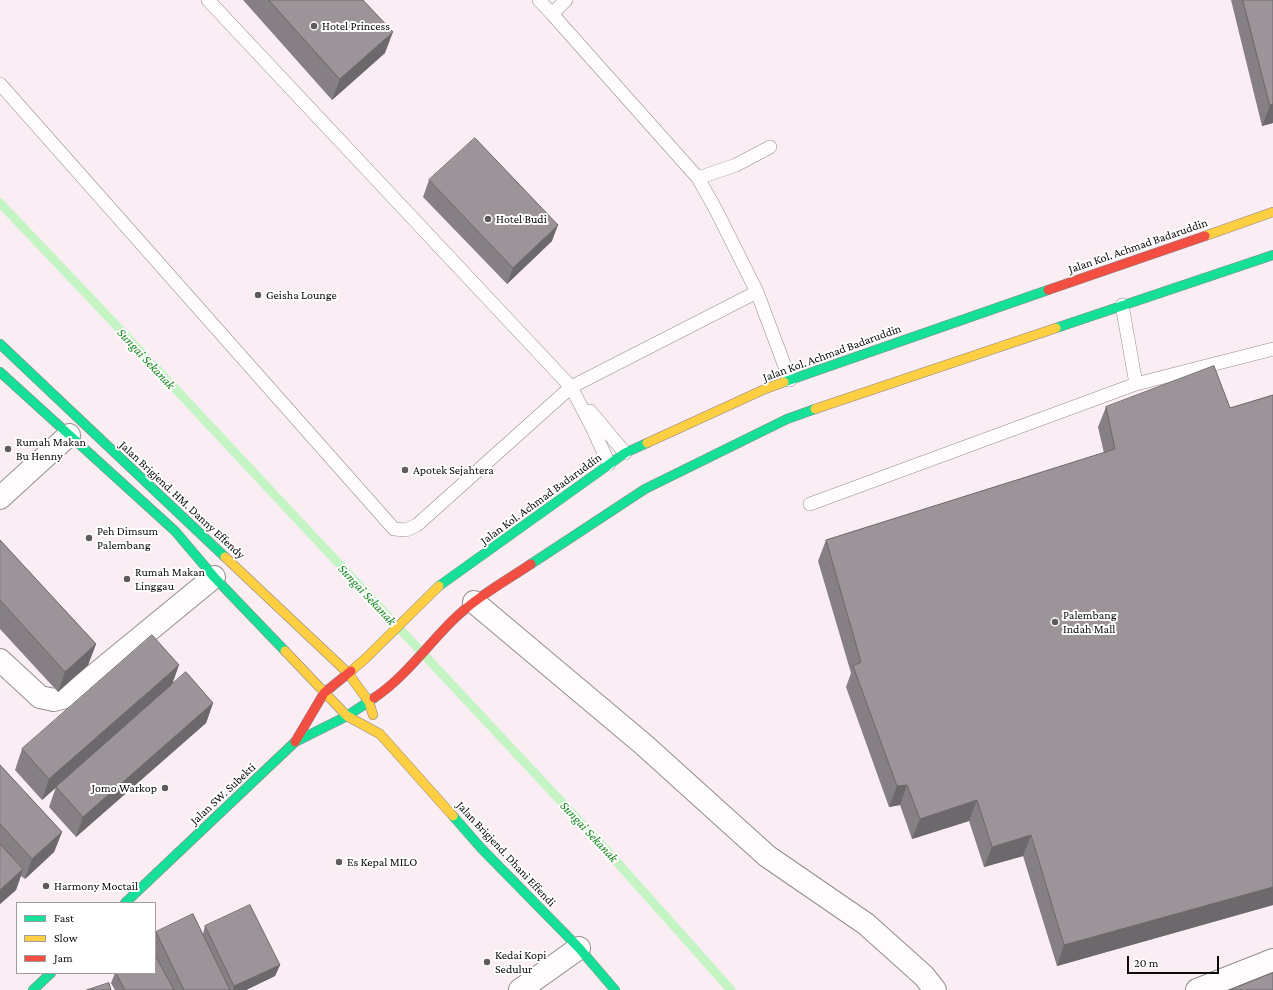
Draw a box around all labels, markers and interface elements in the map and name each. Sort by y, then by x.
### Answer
place label: Hotel Princess [322,19,390,33]
marker: Hotel Princess [309,21,319,31]
place label: Hotel Budi [496,212,547,226]
marker: Hotel Budi [483,214,493,224]
street label: Jalan Kol. Achmad Badaruddin [1067,215,1209,277]
place label: Geisha Lounge [266,288,337,302]
marker: Geisha Lounge [253,290,263,300]
street label: Jalan Kol. Achmad Badaruddin [761,321,903,385]
water label: Sungai Sekanak [114,325,178,393]
place label: Rumah Makan Bu Henny [16,435,86,463]
street label: Jalan Brigjend. HM. Danny Effendy [116,438,248,562]
marker: Rumah Makan Bu Henny [3,444,13,454]
street label: Jalan Kol. Achmad Badaruddin [478,450,604,548]
place label: Apotek Sejahtera [413,463,494,477]
marker: Apotek Sejahtera [400,465,410,475]
place label: Peh Dimsum Palembang [97,524,158,552]
marker: Peh Dimsum Palembang [84,533,94,543]
water label: Sungai Sekanak [335,561,399,629]
place label: Rumah Makan Linggau [135,565,205,593]
marker: Rumah Makan Linggau [122,574,132,584]
place label: Palembang Indah Mall [1063,608,1116,636]
marker: Palembang Indah Mall [1050,617,1060,627]
street label: Jalan SW. Subekti [187,760,259,828]
place label: Jomo Warkop [92,781,157,795]
marker: Jomo Warkop [160,783,170,793]
street label: Jalan Brigjend. Dhani Effendi [453,798,559,910]
water label: Sungai Sekanak [557,798,621,866]
place label: Es Kepal MILO [347,855,417,869]
marker: Es Kepal MILO [334,857,344,867]
place label: Harmony Moctail [54,879,138,893]
marker: Harmony Moctail [41,881,51,891]
legend [16,902,156,974]
text: Fast [54,911,74,925]
text: Slow [54,931,78,945]
place label: Kedai Kopi Sedulur [495,948,546,976]
scale bar [1129,948,1221,974]
text: Jam [54,951,73,965]
text: 20 m [1134,956,1158,970]
marker: Kedai Kopi Sedulur [482,957,492,967]

